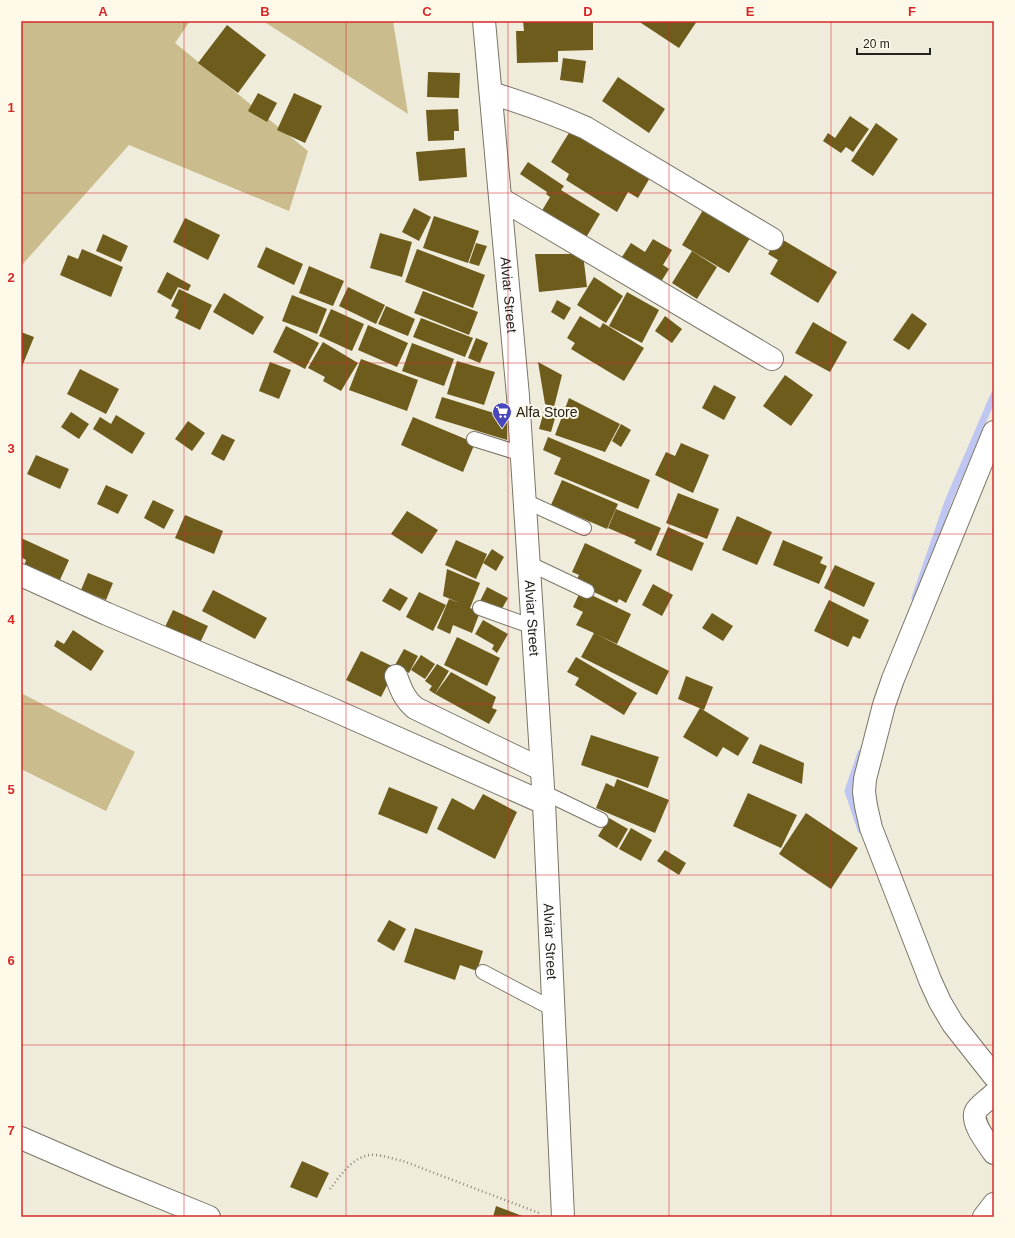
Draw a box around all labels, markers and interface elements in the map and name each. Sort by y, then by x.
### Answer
text: A [98,4,108,19]
text: B [260,4,270,19]
text: C [422,4,432,19]
text: D [583,4,593,19]
text: E [746,4,755,19]
text: F [908,4,916,19]
scale bar [857,30,930,56]
text: 20 m [863,37,890,51]
text: 1 [7,100,15,115]
street label: Alviar Street [497,256,520,334]
text: 2 [7,270,15,285]
supermarket icon: Alfa Store [491,401,513,429]
place label: Alfa Store [516,404,578,420]
text: 3 [7,441,15,456]
street label: Alviar Street [522,579,543,657]
text: 4 [7,612,15,627]
text: 5 [7,782,15,797]
street label: Alviar Street [541,903,560,980]
text: 6 [7,953,15,968]
text: 7 [7,1123,15,1138]

